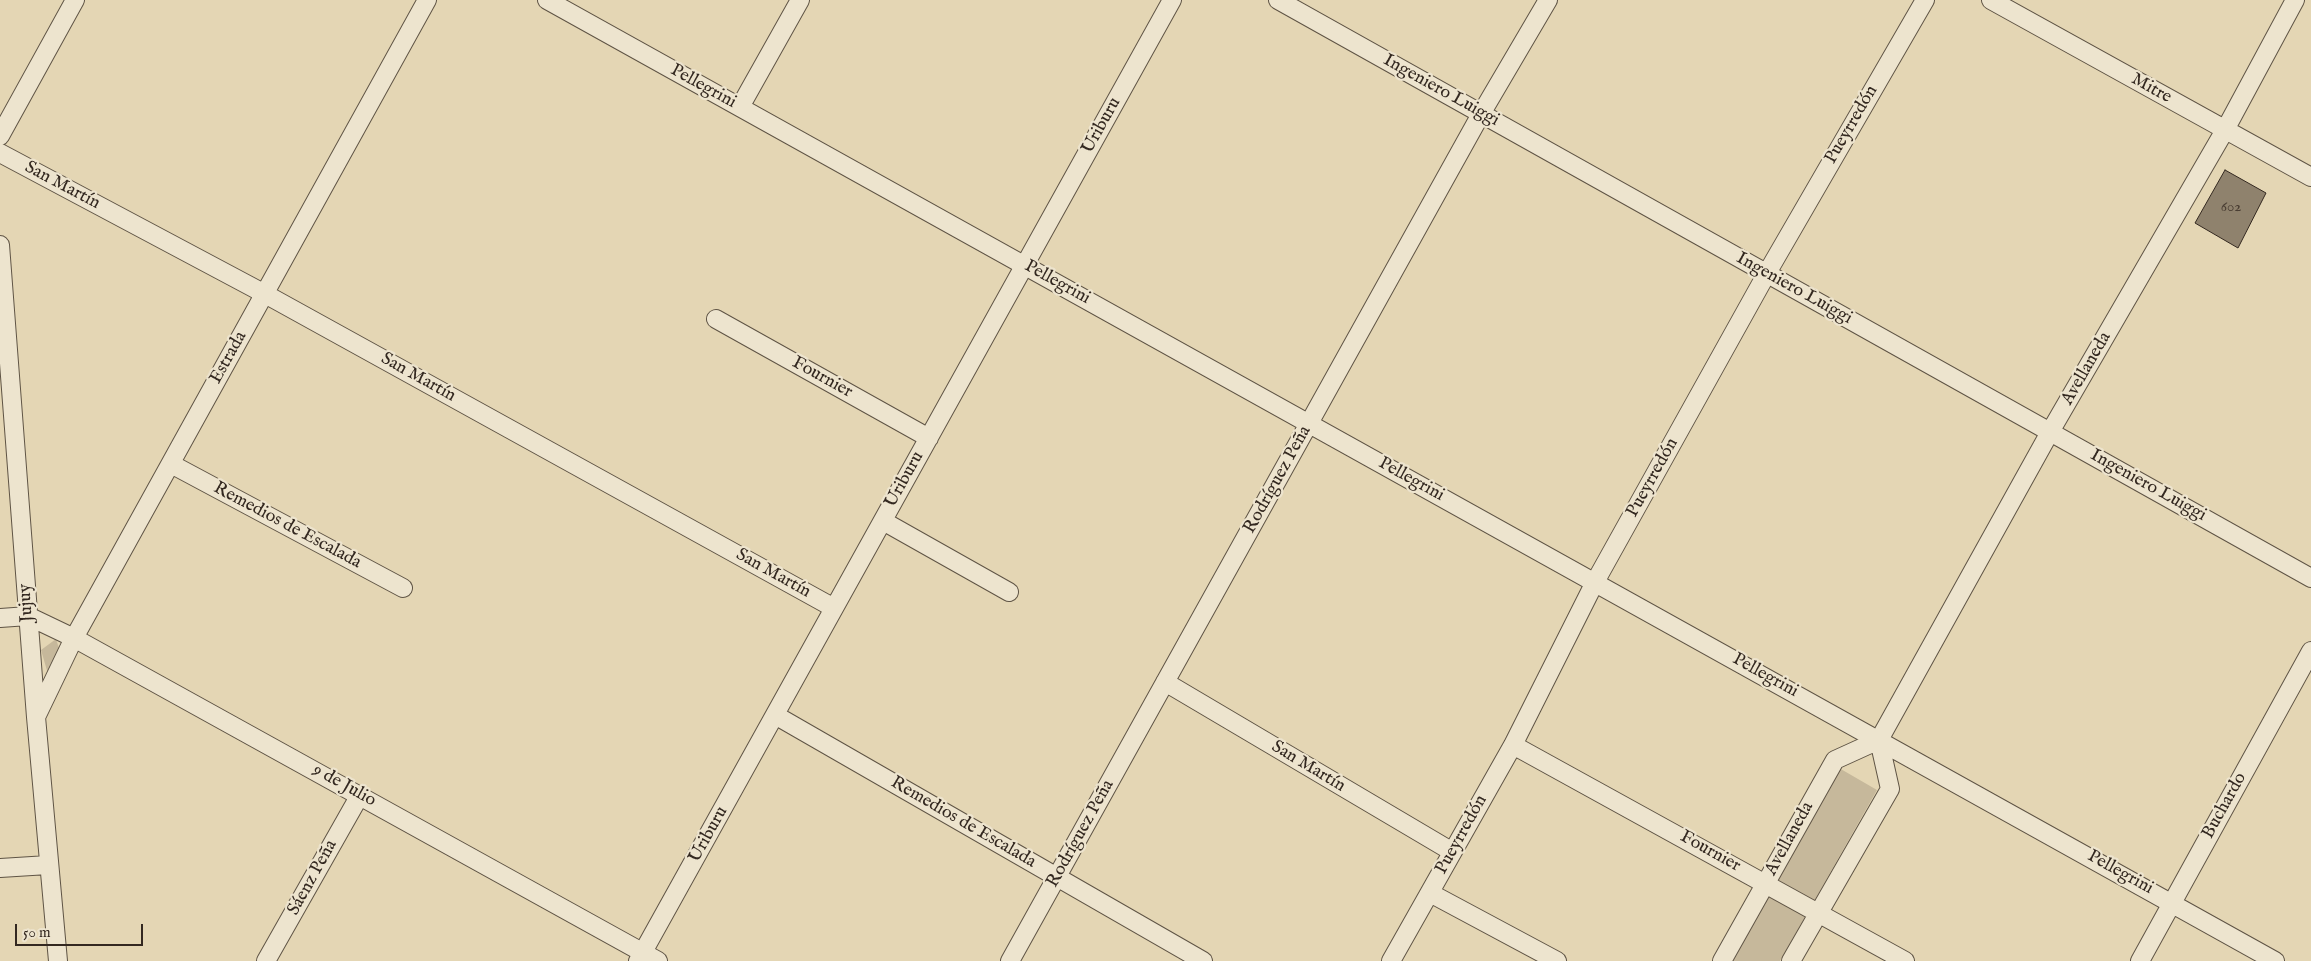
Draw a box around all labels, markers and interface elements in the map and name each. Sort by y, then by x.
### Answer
street label: Ingeniero Luiggi [1379,50,1503,132]
street label: Pellegrini [666,60,740,114]
street label: Mitre [2127,69,2175,109]
street label: Pueyrredón [1821,82,1883,168]
street label: Uriburu [1078,94,1126,158]
street label: San Martín [21,157,103,215]
house number: 602 [2221,199,2241,217]
street label: Ingeniero Luiggi [1732,248,1856,330]
street label: Pellegrini [1020,256,1094,310]
street label: Estrada [206,328,252,388]
street label: Avellaneda [2057,329,2117,409]
street label: San Martín [377,349,459,407]
street label: Fournier [788,353,856,403]
street label: Rodríguez Peña [1240,422,1316,538]
street label: Pueyrredón [1622,435,1684,521]
street label: Ingeniero Luiggi [2086,445,2210,527]
street label: Uriburu [881,448,929,512]
street label: Pellegrini [1374,453,1448,507]
street label: Remedios de Escalada [209,478,365,574]
street label: San Martín [732,545,814,603]
street label: Jujuy [15,583,39,623]
street label: Pellegrini [1728,649,1802,703]
street label: San Martín [1267,737,1349,797]
street label: 9 de Julio [309,760,379,812]
street label: Buchardo [2198,769,2252,843]
street label: Remedios de Escalada [886,773,1040,873]
street label: Rodríguez Peña [1043,776,1119,892]
street label: Pueyrredón [1431,792,1493,878]
street label: Avellaneda [1761,798,1819,880]
street label: Uriburu [685,803,733,867]
street label: Fournier [1676,827,1744,877]
street label: Sáenz Peña [283,837,343,919]
street label: Pellegrini [2083,846,2157,900]
scale bar [18,914,145,946]
text: 50 m [23,923,51,942]

